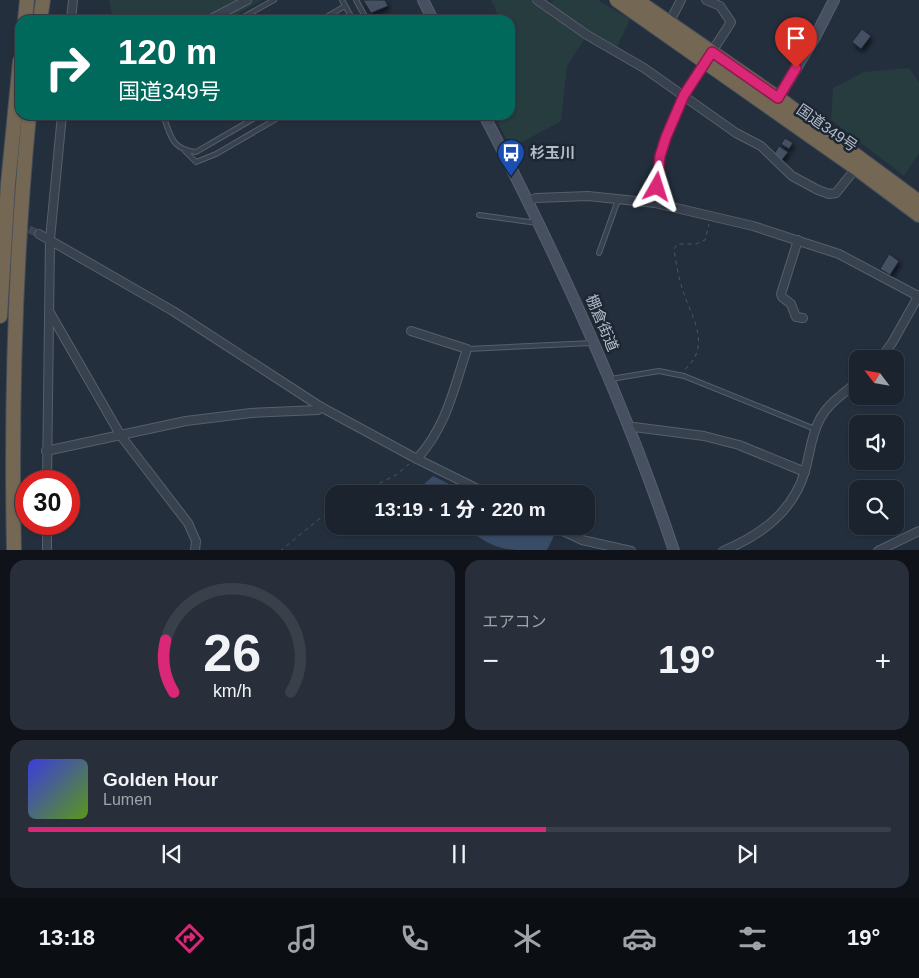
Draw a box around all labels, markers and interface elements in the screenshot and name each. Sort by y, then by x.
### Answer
pin [775,17,817,68]
icon: arrive [782,24,810,52]
text: 120 m [118,32,217,71]
icon: right [35,35,100,100]
text: 国道349号 [118,79,221,104]
street label: 国道349号 [794,101,861,155]
bus stop icon: 杉玉川 [496,138,526,177]
place label: 杉玉川 [530,144,575,161]
position arrow [630,160,682,212]
street label: 棚倉街道 [583,292,622,354]
north arrow [849,350,904,405]
map controls [849,350,904,535]
button: sound [849,415,904,470]
speed limit sign: 30 [15,470,80,535]
button: search [849,480,904,535]
text: 13:19 · 1 分 · 220 m [374,499,546,520]
text: エアコン [483,613,547,630]
text: 26 [203,624,261,682]
text: 19° [658,639,715,681]
text: − [483,645,499,676]
text: + [875,645,891,676]
text: km/h [213,681,252,701]
text: Golden Hour [103,769,218,790]
text: Lumen [103,791,152,808]
icon: previous [158,840,186,868]
icon: pause [445,840,473,868]
icon: next [733,840,761,868]
icon: directions [172,921,207,956]
icon: music [285,921,320,956]
icon: phone [397,921,432,956]
icon: climate [510,921,545,956]
icon: car [622,921,657,956]
icon: filters [735,921,770,956]
text: 13:18 [39,925,95,950]
text: 19° [847,925,880,950]

